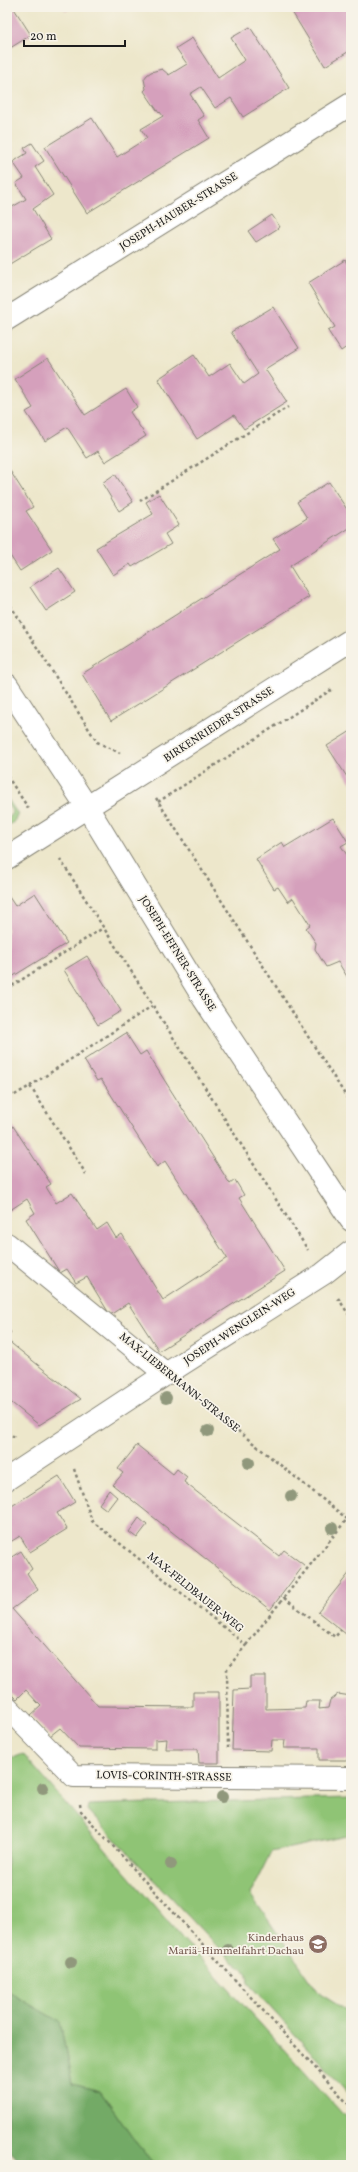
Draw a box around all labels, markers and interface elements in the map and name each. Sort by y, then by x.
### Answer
scale bar [24,22,125,48]
text: 20 m [30,29,57,45]
street label: JOSEPH-HAUBER-STRASSE [117,169,241,255]
street label: BIRKENRIEDER STRASSE [161,683,277,766]
street label: JOSEPH-EFFNER-STRASSE [135,893,219,1015]
street label: JOSEPH-WENGLEIN-WEG [181,1285,299,1369]
street label: MAX-LIEBERMANN-STRASSE [116,1330,243,1437]
street label: MAX-FELDBAUER-WEG [144,1549,246,1637]
street label: LOVIS-CORINTH-STRASSE [96,1768,232,1786]
place label: Kinderhaus Mariä-Himmelfahrt Dachau [168,1931,304,1959]
school or university icon: Kinderhaus Mariä-Himmelfahrt Dachau [307,1933,329,1955]

